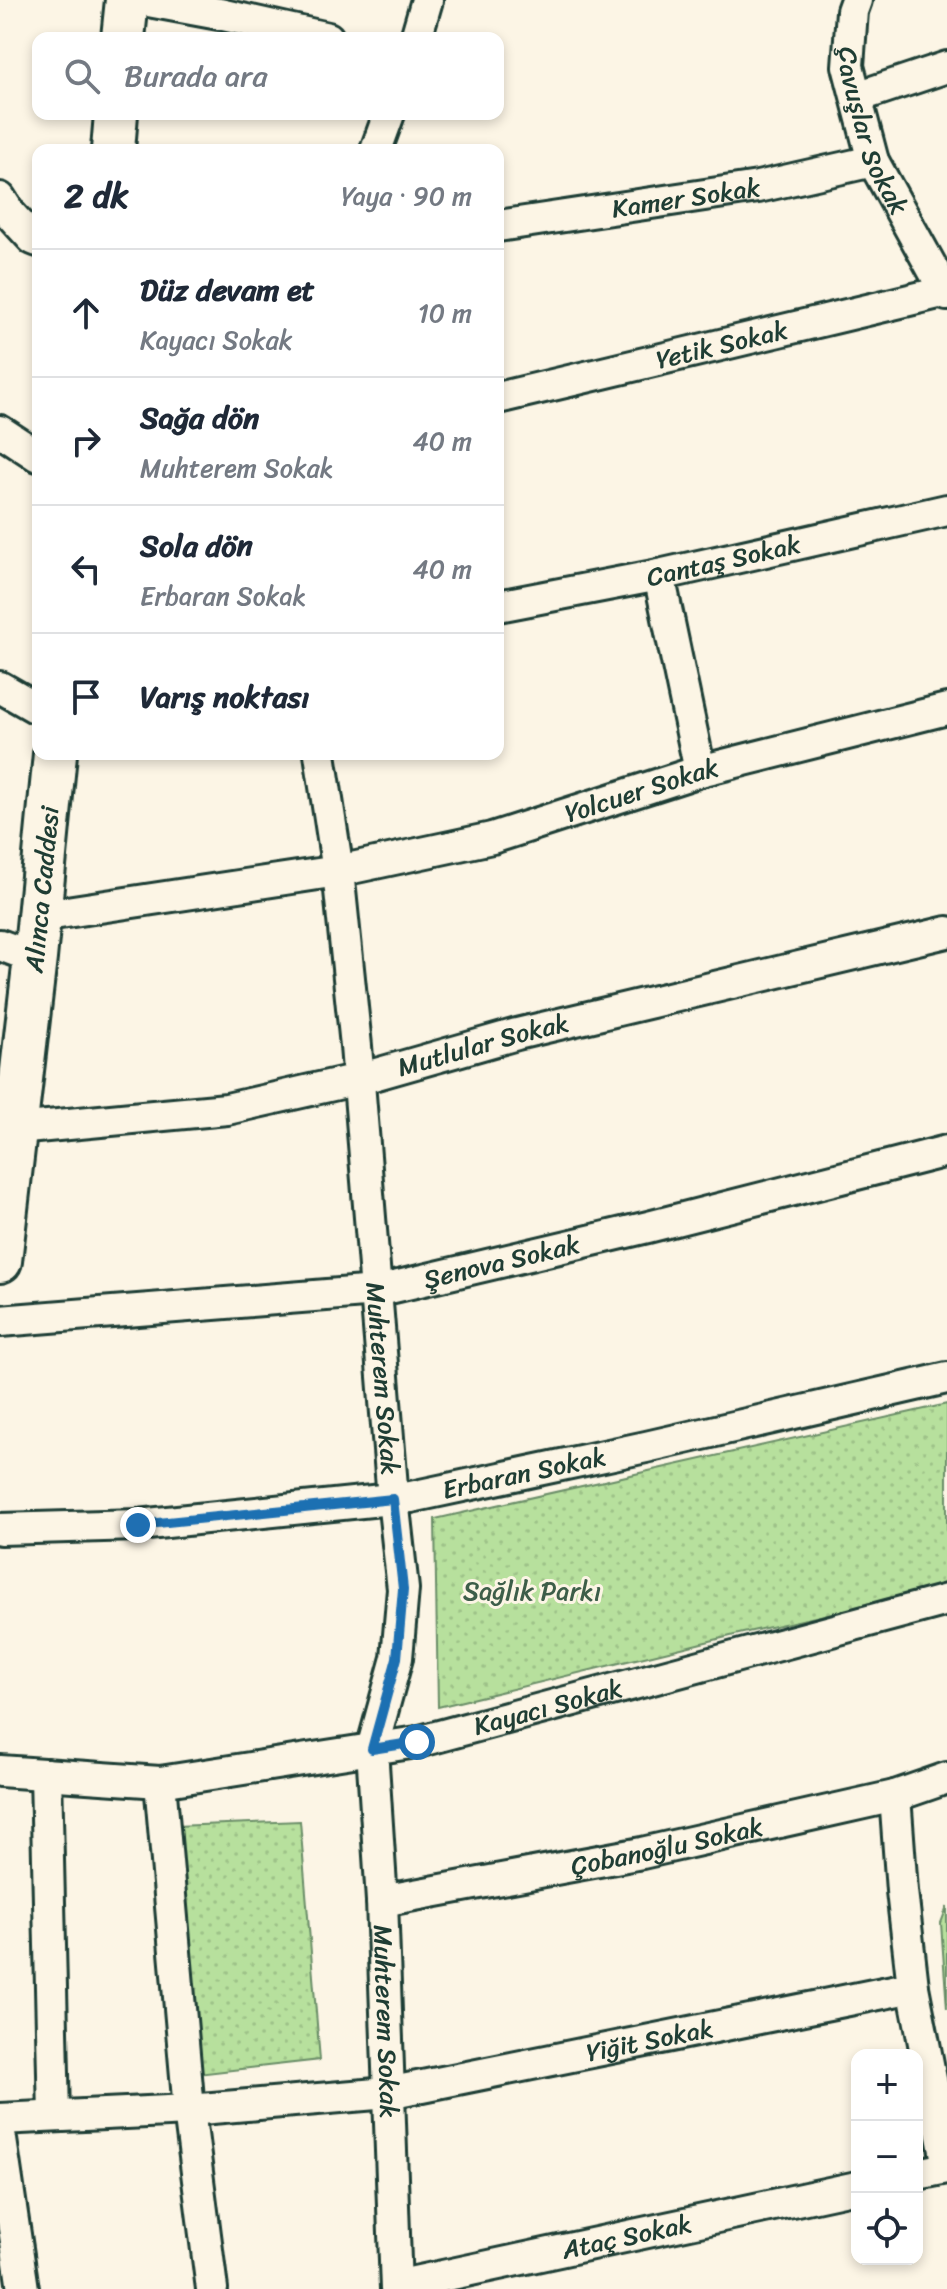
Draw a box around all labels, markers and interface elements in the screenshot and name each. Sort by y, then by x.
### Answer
search box [32,32,504,120]
street label: Çavuşlar Sokak [825,46,922,224]
text: Burada ara [124,49,267,103]
icon: search [60,54,104,98]
street label: Kamer Sokak [609,164,763,232]
text: 2 dk [64,166,128,226]
text: Yaya · 90 m [341,173,472,219]
text: Düz devam et [140,263,315,317]
text: 10 m [418,290,472,336]
icon: ahead [64,291,108,335]
street label: Yetik Sokak [651,307,792,383]
text: Kayacı Sokak [140,317,293,363]
text: Sağa dön [140,391,259,445]
text: 40 m [413,418,472,464]
icon: right [64,419,108,463]
text: Muhterem Sokak [140,445,334,491]
text: Sola dön [140,519,253,573]
street label: Cantaş Sokak [643,521,805,600]
text: 40 m [413,546,472,592]
icon: left [64,547,108,591]
text: Erbaran Sokak [140,573,306,619]
text: Varış noktası [140,670,310,724]
icon: arrive [64,675,108,719]
street label: Yolcuer Sokak [559,744,724,836]
street label: Alınca Caddesi [10,803,73,976]
street label: Mutlular Sokak [392,1000,573,1090]
street label: Şenova Sokak [419,1221,584,1302]
street label: Muhterem Sokak [352,1280,414,1477]
street label: Erbaran Sokak [438,1433,610,1513]
route end [120,1507,156,1543]
park label: Sağlık Parkı [463,1568,601,1614]
street label: Kayacı Sokak [468,1665,628,1749]
route start [399,1724,435,1760]
street label: Çobanoğlu Sokak [567,1803,767,1889]
street label: Muhterem Sokak [360,1924,413,2119]
street label: Yiğit Sokak [582,2005,717,2075]
map controls [851,2049,923,2265]
button: + [851,2049,923,2121]
button: − [851,2121,923,2193]
button: locate [851,2193,923,2265]
street label: Ataç Sokak [557,2200,696,2273]

